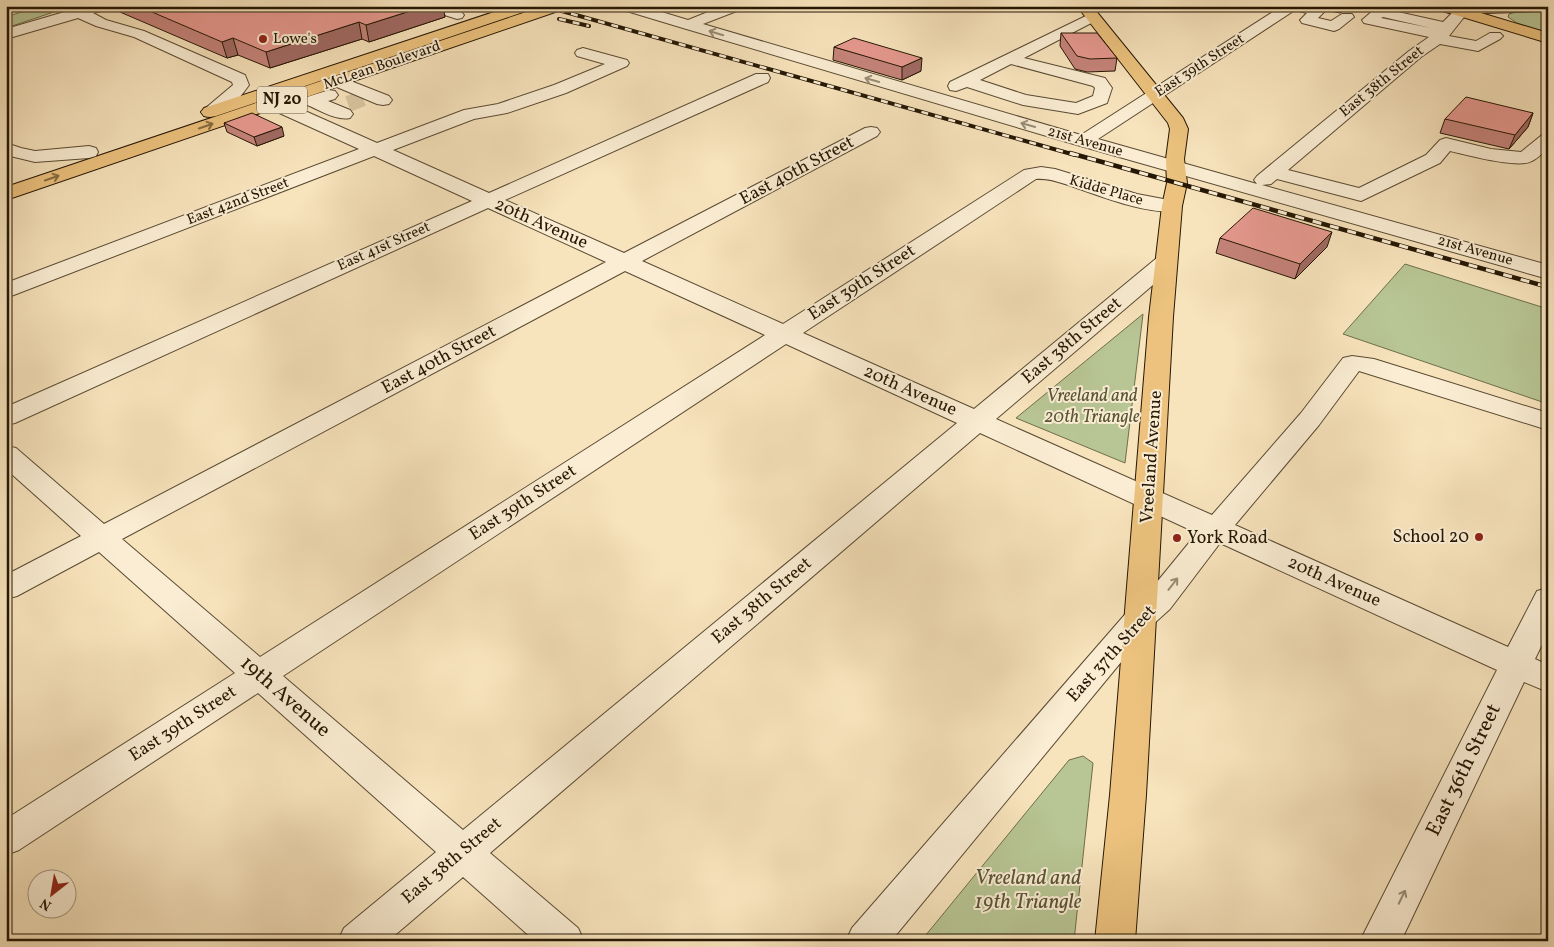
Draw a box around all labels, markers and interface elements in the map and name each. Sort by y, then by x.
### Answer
one-way arrow [708,28,724,38]
place label: Lowe's [273,29,317,50]
street label: East 39th Street [1151,29,1249,103]
marker: Lowe's [257,33,269,45]
street label: McLean Boulevard [321,36,443,96]
street label: East 38th Street [1335,41,1429,123]
one-way arrow [864,74,880,84]
road number: NJ 20 [257,86,307,114]
one-way arrow [1020,120,1036,130]
one-way arrow [198,121,213,130]
street label: 21st Avenue [1045,121,1125,163]
street label: East 40th Street [735,130,859,212]
street label: Kidde Place [1066,170,1146,212]
one-way arrow [44,173,60,183]
street label: East 42nd Street [184,173,292,231]
street label: 20th Avenue [490,192,592,256]
street label: East 41st Street [334,217,434,277]
street label: 21st Avenue [1435,230,1515,272]
street label: East 39th Street [803,239,921,327]
street label: East 38th Street [1017,292,1127,390]
street label: East 40th Street [377,319,501,401]
street label: 20th Avenue [859,359,961,423]
park label: Vreeland and 20th Triangle [1044,384,1140,430]
street label: Vreeland Avenue [1135,390,1169,524]
street label: East 39th Street [464,459,582,547]
place label: School 20 [1392,525,1469,550]
place label: York Road [1187,526,1268,551]
marker: School 20 [1473,531,1485,543]
marker: York Road [1171,532,1183,544]
street label: 20th Avenue [1283,550,1385,614]
street label: East 38th Street [707,552,817,650]
one-way arrow [1168,577,1178,591]
street label: East 37th Street [1061,600,1163,708]
street label: 19th Avenue [233,649,337,745]
street label: East 39th Street [124,680,242,768]
street label: East 36th Street [1419,699,1509,841]
street label: East 38th Street [397,812,507,910]
park label: Vreeland and 19th Triangle [974,864,1082,917]
north arrow [28,870,78,920]
one-way arrow [1398,890,1407,905]
text: N [37,893,55,915]

